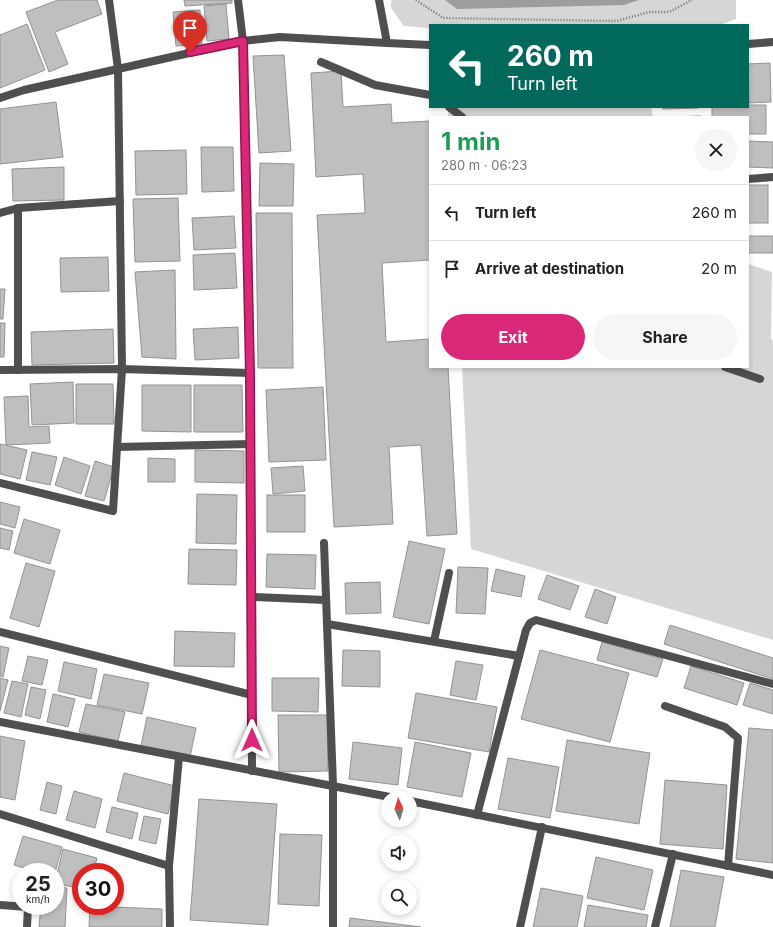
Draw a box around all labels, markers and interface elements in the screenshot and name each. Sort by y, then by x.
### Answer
pin [173,11,207,52]
icon: arrive [179,17,201,39]
text: 260 m [507,39,594,73]
icon: left [441,40,493,92]
text: Turn left [507,73,577,94]
text: 1 min [441,127,500,156]
button: close [695,129,737,171]
text: 280 m · 06:23 [441,157,527,173]
icon: left [441,202,463,224]
text: Turn left [475,203,536,222]
text: 260 m [692,203,737,222]
icon: arrive [441,258,463,280]
text: Arrive at destination [475,259,624,278]
text: 20 m [701,259,737,278]
button: Exit [441,314,585,360]
button: Share [593,314,737,360]
position arrow [231,719,273,761]
north arrow [381,791,417,827]
map controls [381,791,417,915]
button: sound [381,835,417,871]
speed limit sign: 30 [72,863,124,915]
text: 25 [25,872,51,896]
button: search [381,879,417,915]
text: km/h [26,893,50,905]

